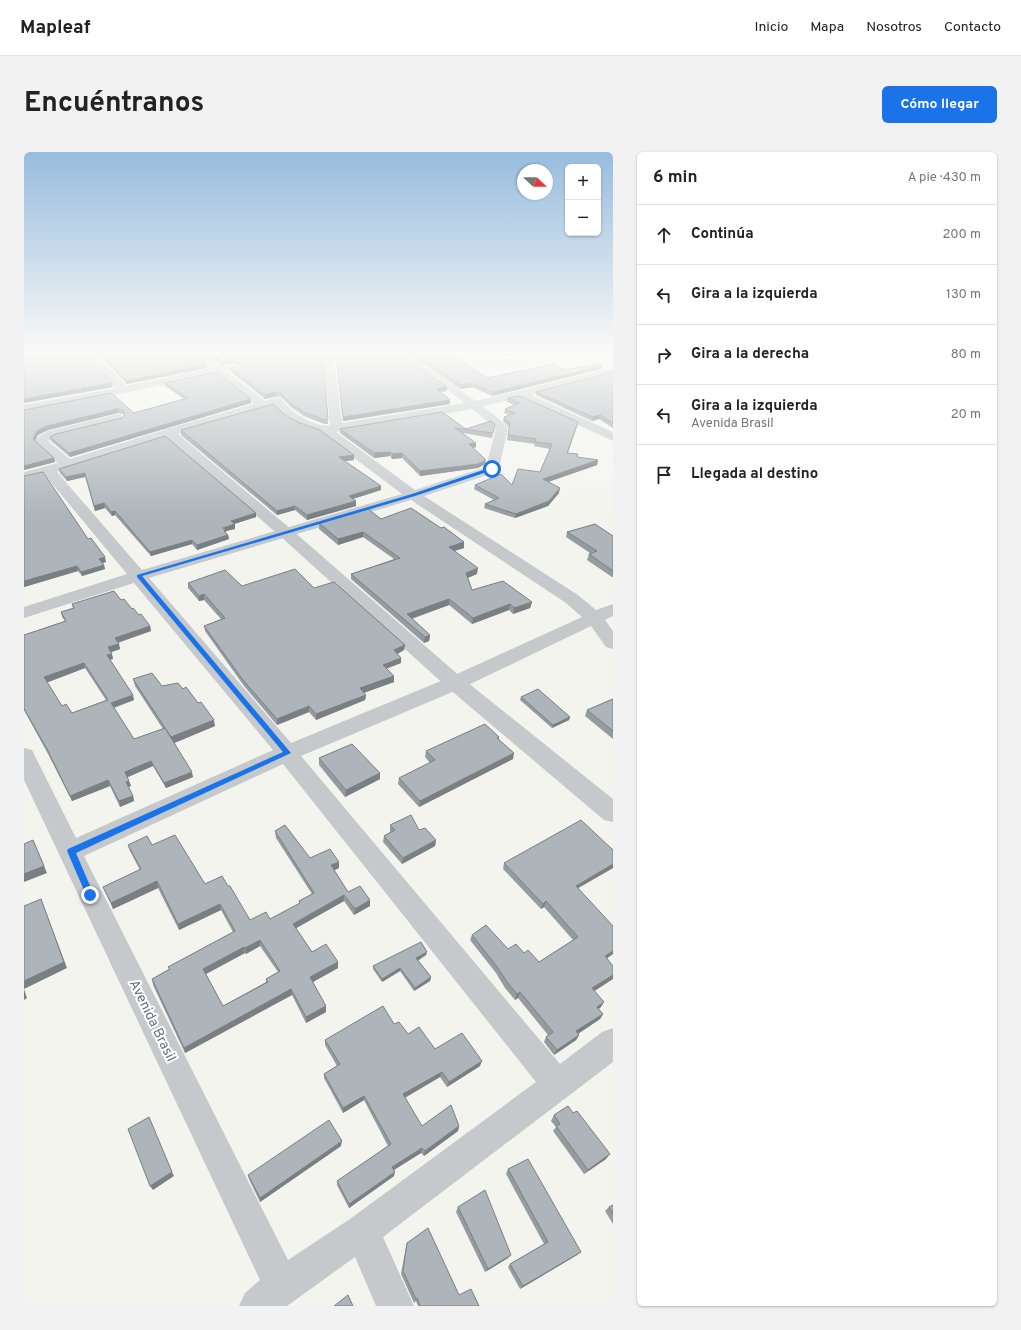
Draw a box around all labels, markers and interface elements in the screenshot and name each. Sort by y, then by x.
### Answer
text: Mapleaf [20,16,91,40]
text: Inicio [755,19,788,36]
text: Mapa [810,19,844,36]
text: Nosotros [866,19,922,36]
text: Contacto [944,19,1001,36]
text: Encuéntranos [24,86,204,122]
button: Cómo llegar [882,86,997,123]
north arrow [517,164,553,200]
map controls [565,164,601,236]
button: + [565,164,601,200]
text: 6 min [653,167,697,189]
text: A pie · 430 m [908,170,981,186]
button: − [565,200,601,236]
icon: ahead [653,224,675,246]
text: Continúa [691,225,753,244]
text: 200 m [942,227,981,243]
icon: left [653,284,675,306]
text: Gira a la izquierda [691,285,818,304]
text: 130 m [946,287,981,303]
icon: right [653,344,675,366]
text: Gira a la derecha [691,345,809,364]
text: 80 m [951,347,981,363]
text: Gira a la izquierda [691,397,818,416]
icon: left [653,404,675,426]
text: 20 m [951,407,981,423]
text: Avenida Brasil [691,416,774,432]
route start [483,460,501,478]
icon: arrive [653,464,675,486]
text: Llegada al destino [691,465,818,484]
route end [81,886,99,904]
street label: Avenida Brasil [125,977,179,1065]

